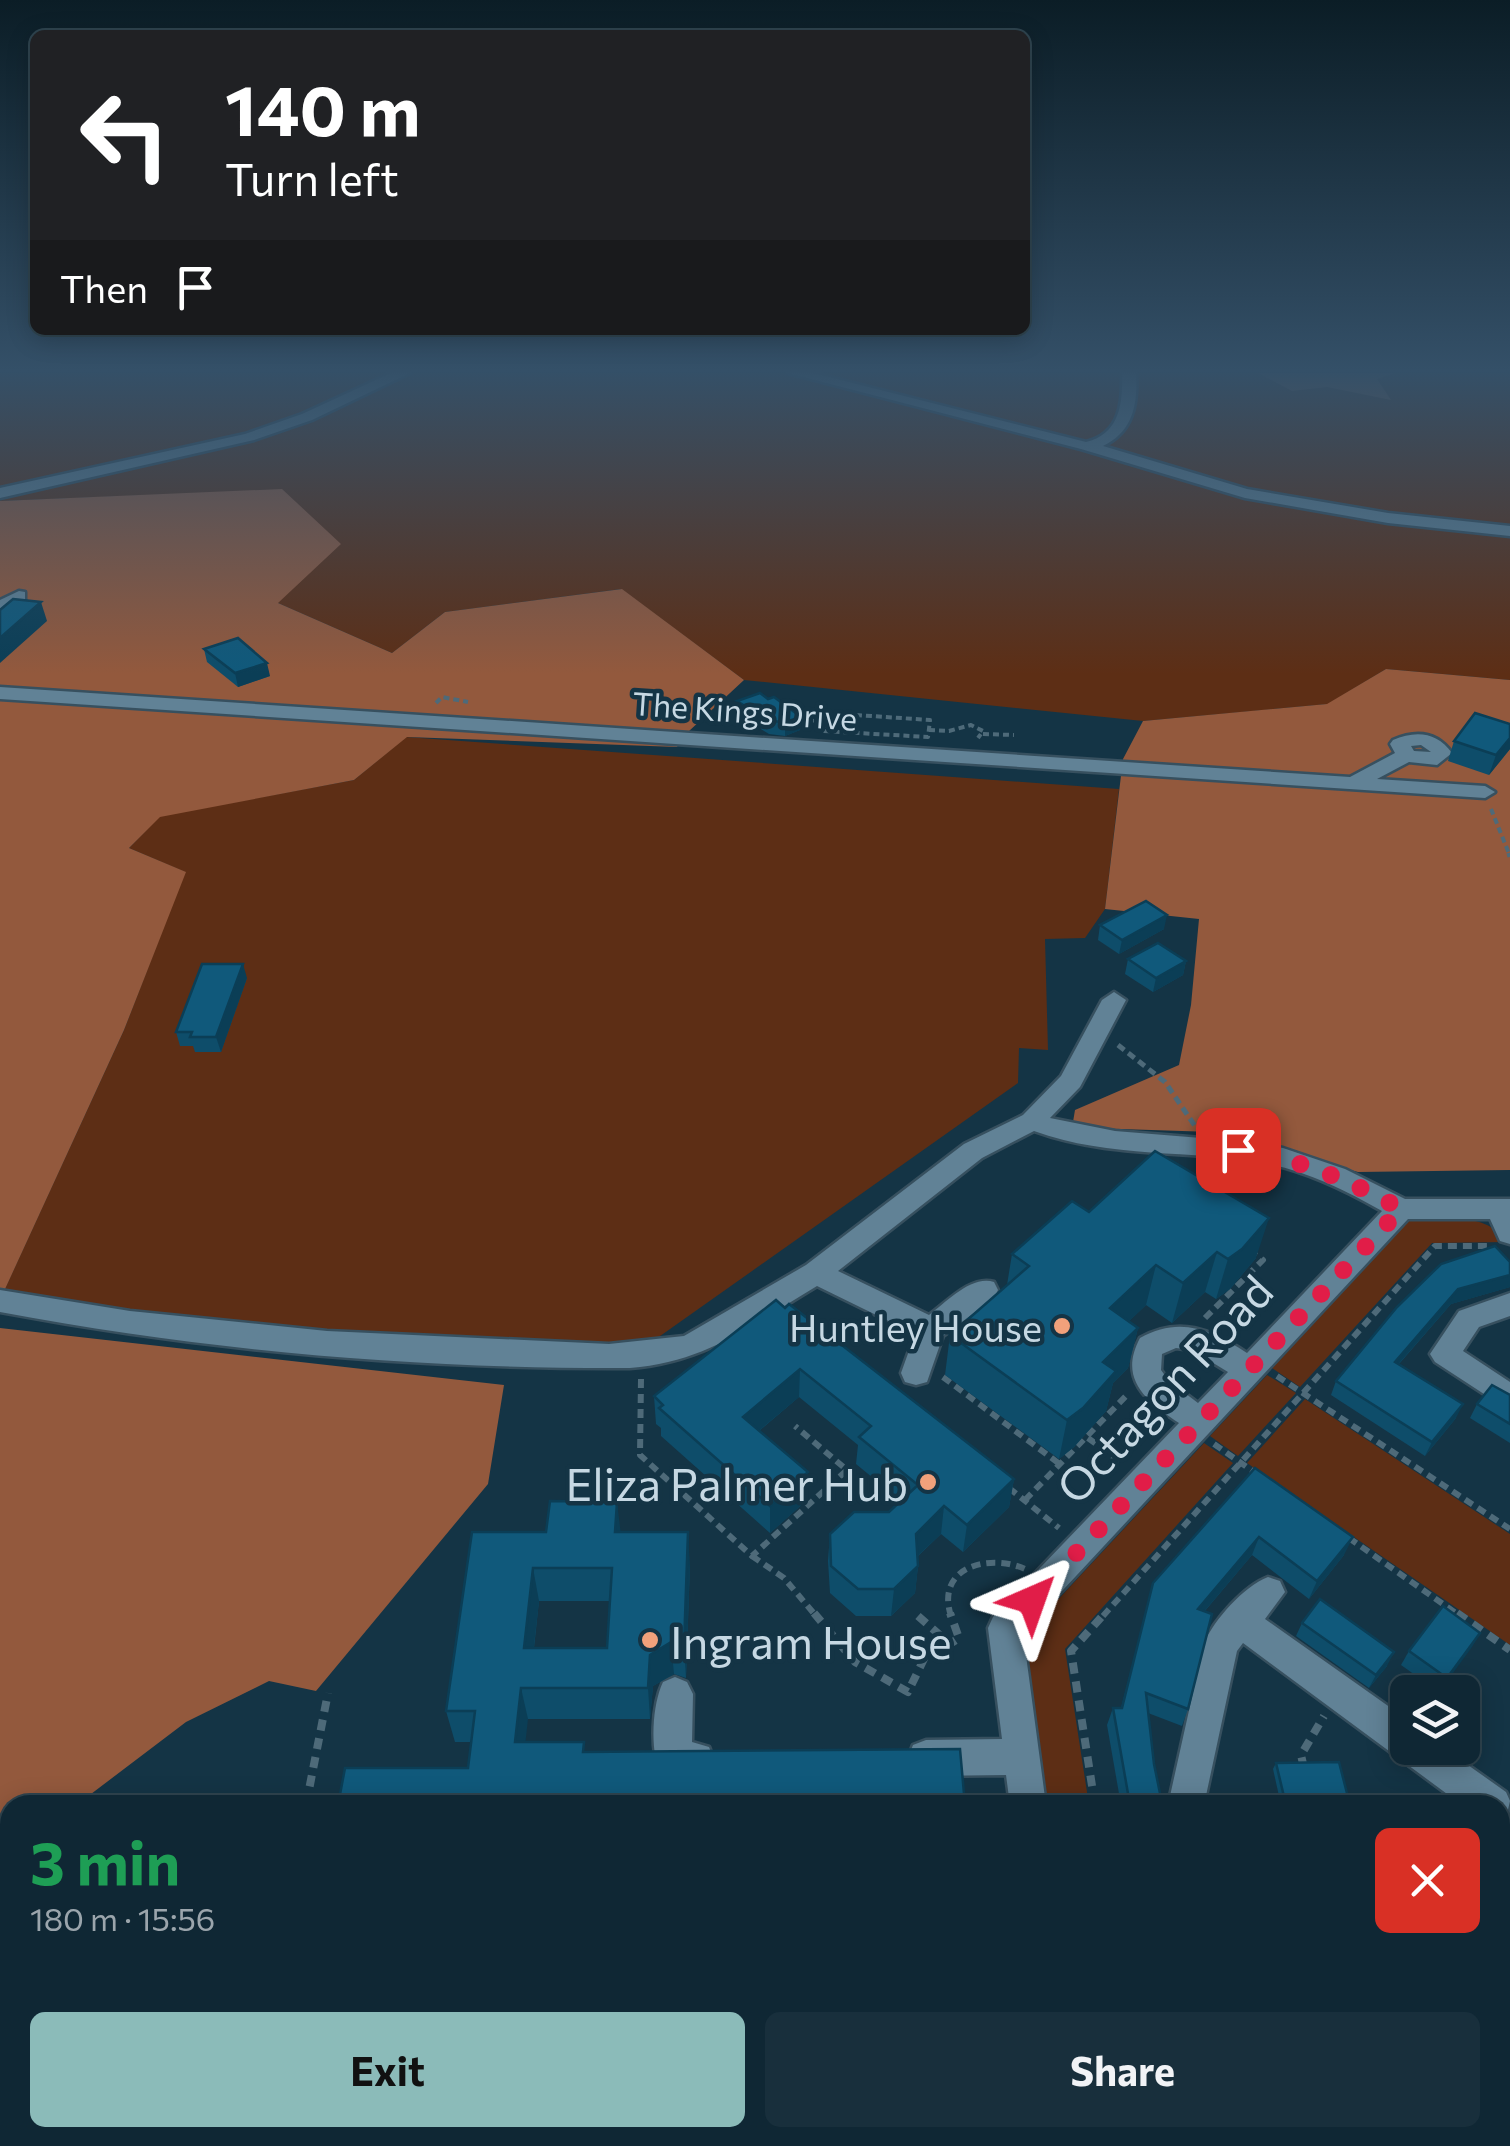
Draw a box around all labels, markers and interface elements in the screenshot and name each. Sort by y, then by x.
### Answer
text: 140 m [225,65,421,150]
icon: left [60,70,190,200]
text: Turn left [225,150,399,205]
icon: arrive [168,260,223,315]
text: Then [60,264,148,311]
street label: The Kings Drive [631,682,859,738]
pin [1196,1108,1281,1193]
icon: arrive [1211,1123,1266,1178]
street label: Octagon Road [1044,1263,1282,1513]
place label: Huntley House [789,1303,1042,1350]
marker: Huntley House [1051,1315,1073,1337]
place label: Eliza Palmer Hub [566,1455,908,1510]
marker: Eliza Palmer Hub [917,1471,939,1493]
position arrow [980,1548,1084,1652]
place label: Ingram House [670,1613,952,1668]
marker: Ingram House [639,1629,661,1651]
map controls [1390,1675,1480,1765]
button: layers [1390,1675,1480,1765]
text: 3 min [30,1824,180,1897]
button: close [1375,1828,1480,1933]
text: 180 m · 15:56 [30,1898,215,1938]
button: Exit [30,2012,745,2127]
button: Share [765,2012,1480,2127]

